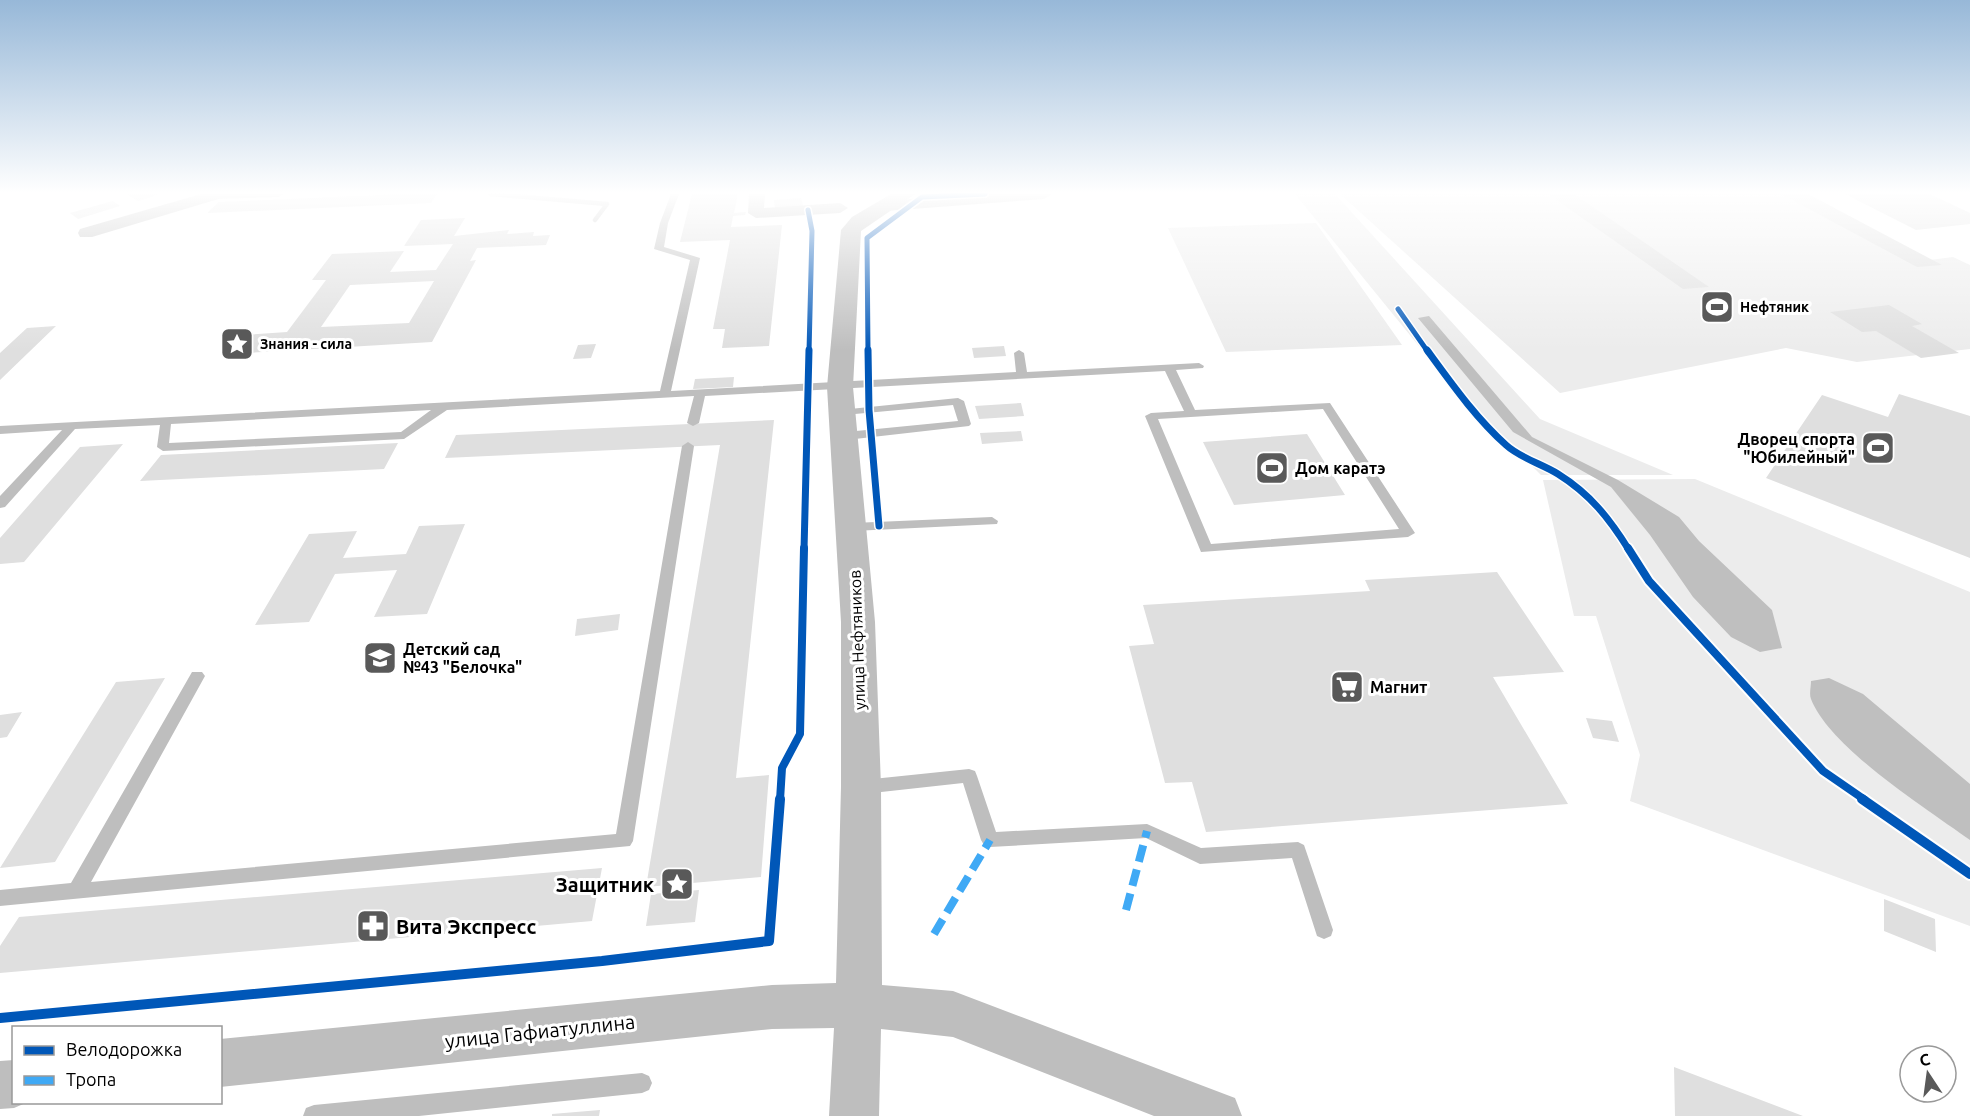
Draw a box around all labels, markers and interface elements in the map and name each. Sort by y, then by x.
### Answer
sports icon: Нефтяник [1699,289,1735,325]
place label: Нефтяник [1740,299,1809,315]
place icon: Знания - сила [219,326,255,362]
place label: Знания - сила [260,336,352,352]
place label: Дворец спорта "Юбилейный" [1738,430,1855,466]
sports icon: Дворец спорта "Юбилейный" [1860,430,1896,466]
sports icon: Дом каратэ [1254,450,1290,486]
place label: Дом каратэ [1295,459,1385,477]
street label: улица Нефтяников [846,570,868,710]
school or university icon: Детский сад №43 "Белочка" [362,640,398,676]
place label: Детский сад №43 "Белочка" [403,640,522,676]
supermarket icon: Магнит [1329,669,1365,705]
place label: Магнит [1370,678,1427,696]
place icon: Защитник [659,866,695,902]
place label: Защитник [556,873,655,896]
pharmacy icon: Вита Экспресс [355,908,391,944]
place label: Вита Экспресс [396,915,536,938]
street label: улица Гафиатуллина [444,1010,636,1052]
legend [12,1026,222,1104]
text: Велодорожка [66,1039,182,1059]
north arrow [1898,1044,1958,1104]
text: С [1918,1049,1932,1069]
text: Тропа [66,1069,116,1089]

